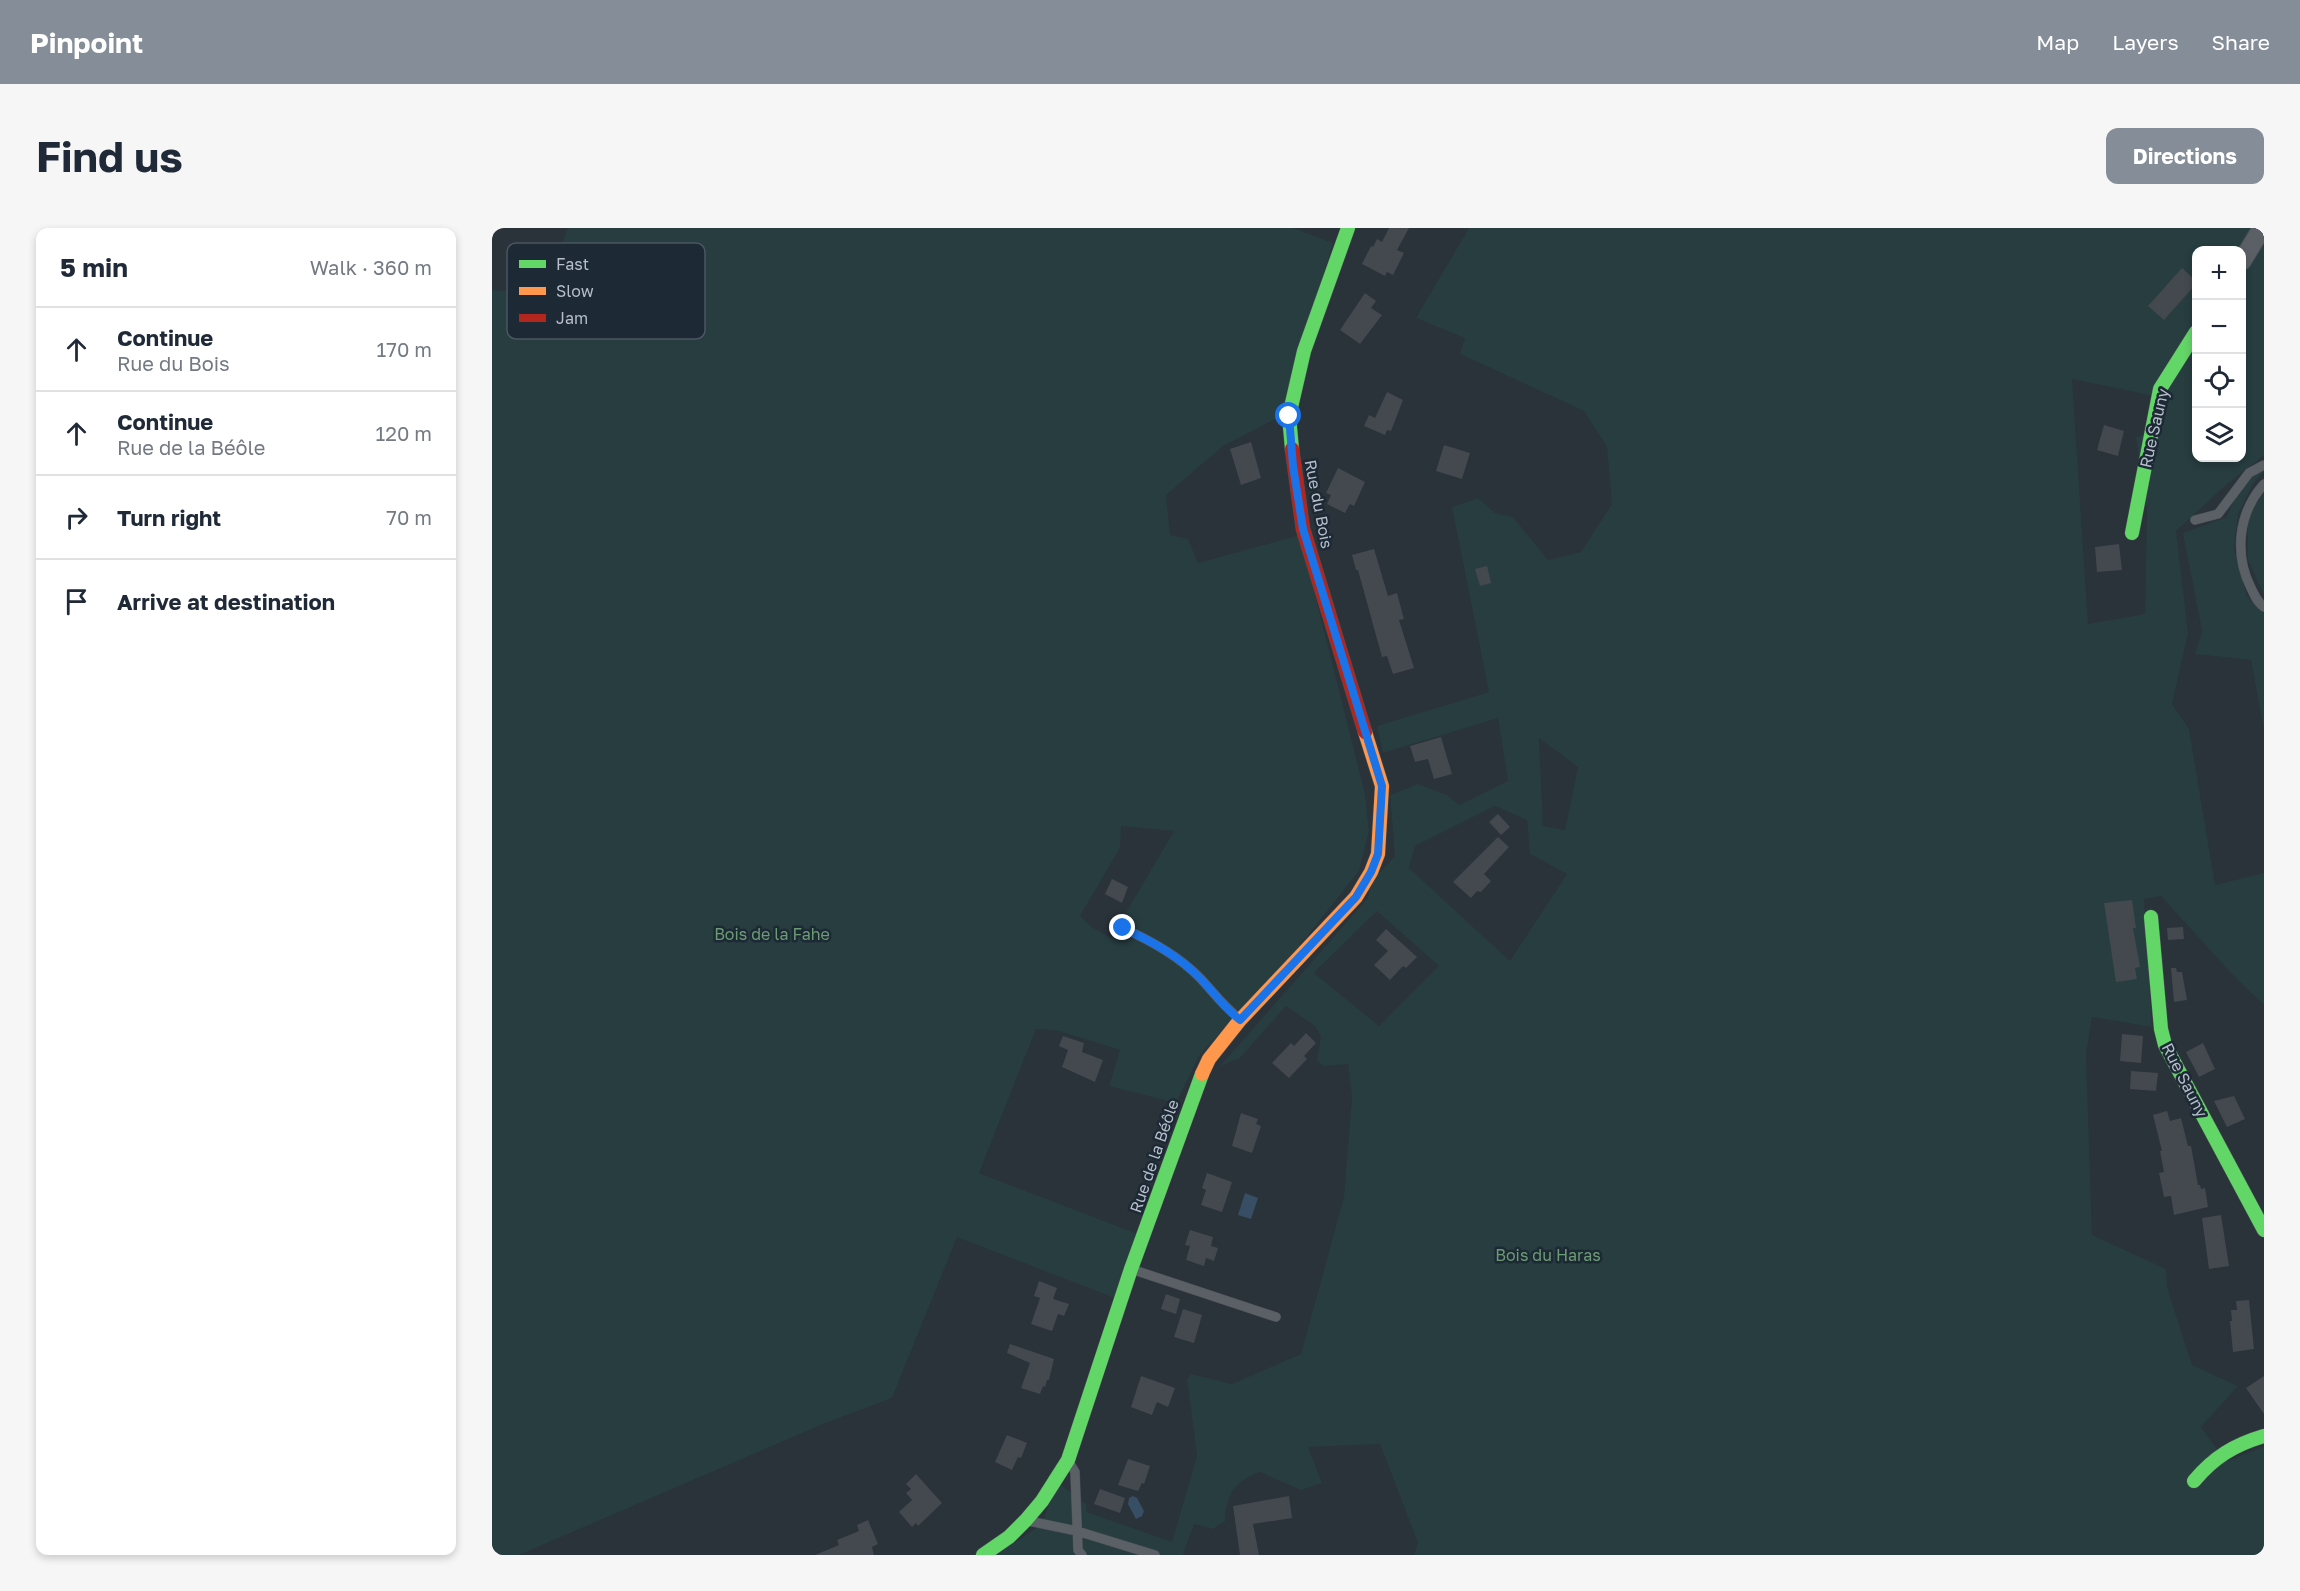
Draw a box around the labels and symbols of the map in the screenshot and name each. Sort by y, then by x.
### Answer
legend [507,243,705,339]
text: Fast [556,254,589,274]
text: Slow [556,281,594,301]
text: Jam [556,308,588,328]
street label: Rue Sauny [2135,386,2173,470]
route start [1275,402,1301,428]
street label: Rue du Bois [1301,458,1337,550]
route end [1109,914,1135,940]
park label: Bois de la Fahe [714,924,830,944]
street label: Rue Sauny [2158,1039,2212,1121]
street label: Rue de la Béôle [1125,1097,1183,1215]
park label: Bois du Haras [1495,1245,1601,1265]

